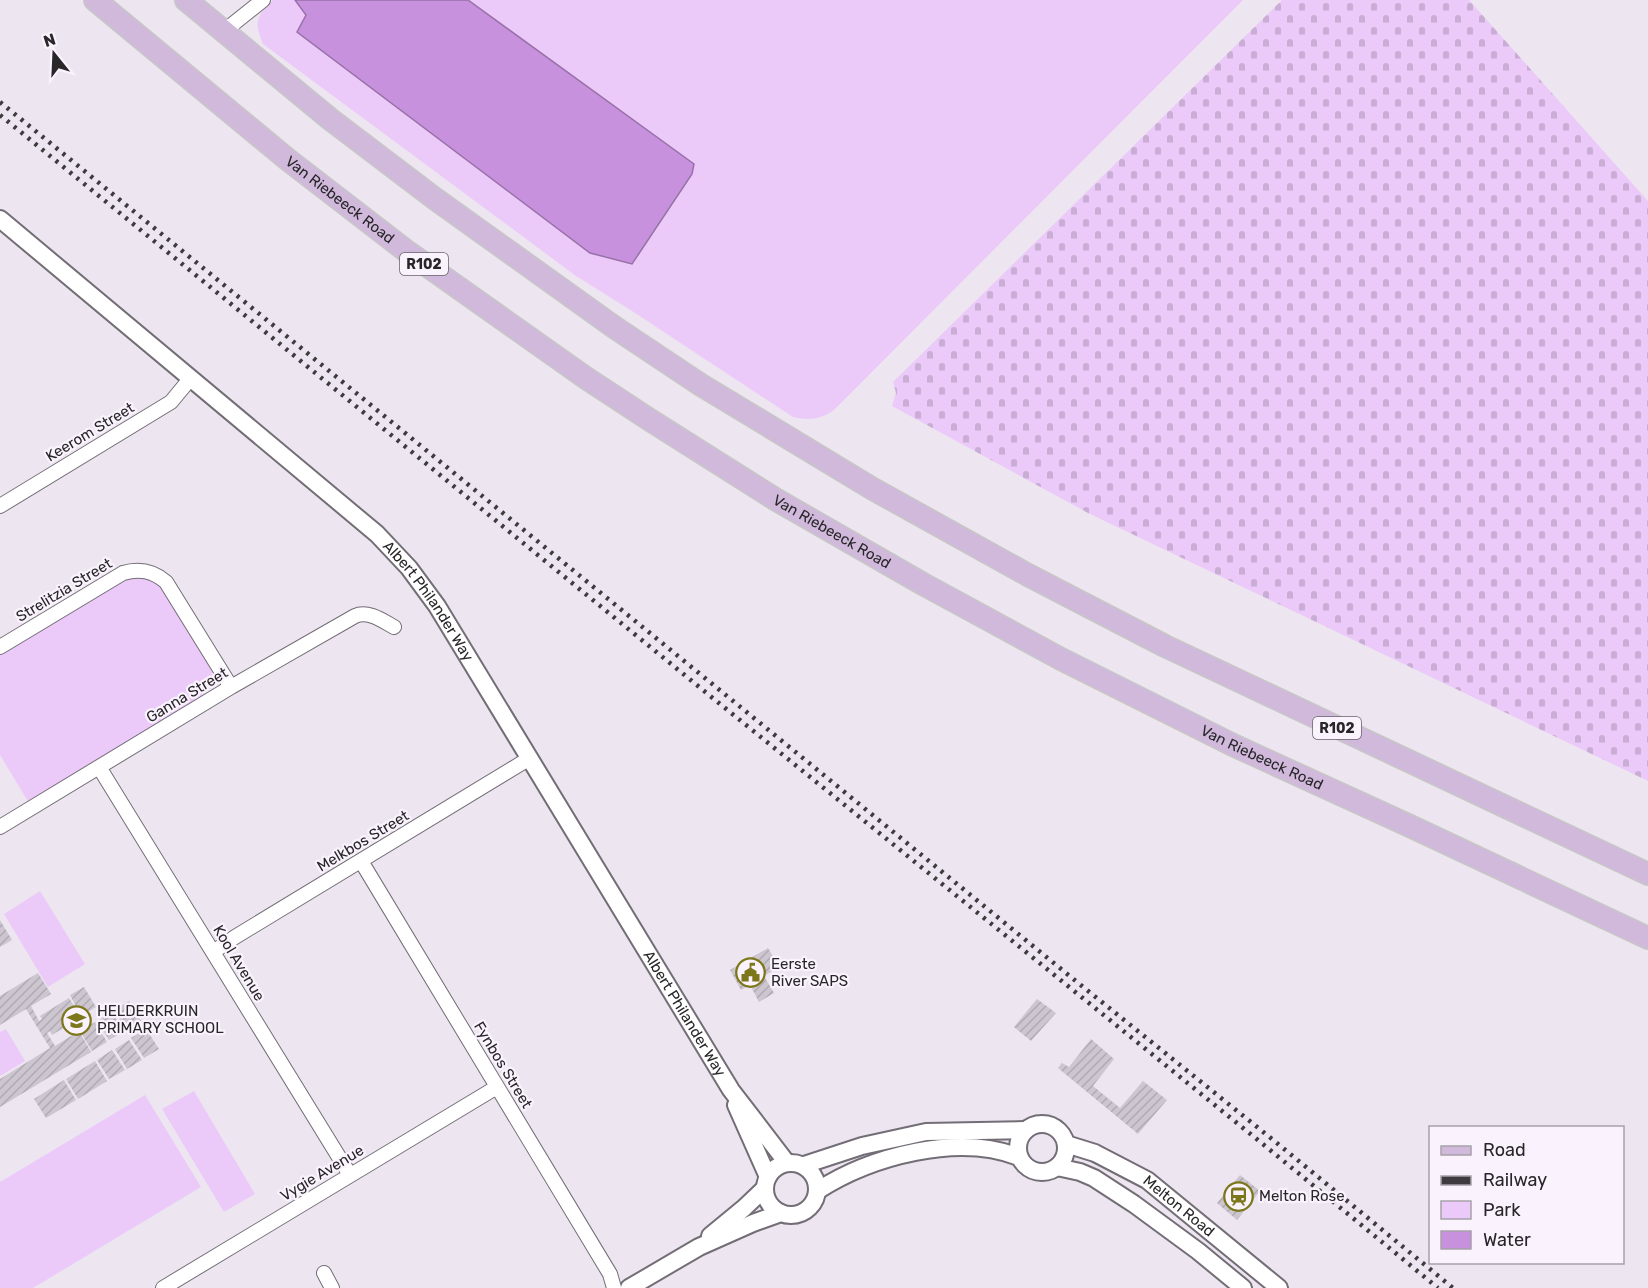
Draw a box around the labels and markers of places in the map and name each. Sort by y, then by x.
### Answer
place label: Eerste River SAPS [771,955,848,990]
public building icon: Eerste River SAPS [734,957,766,989]
place label: HELDERKRUIN PRIMARY SCHOOL [97,1002,224,1037]
school or university icon: HELDERKRUIN PRIMARY SCHOOL [60,1004,92,1036]
station icon: Melton Rose [1222,1180,1254,1212]
place label: Melton Rose [1259,1187,1345,1205]

